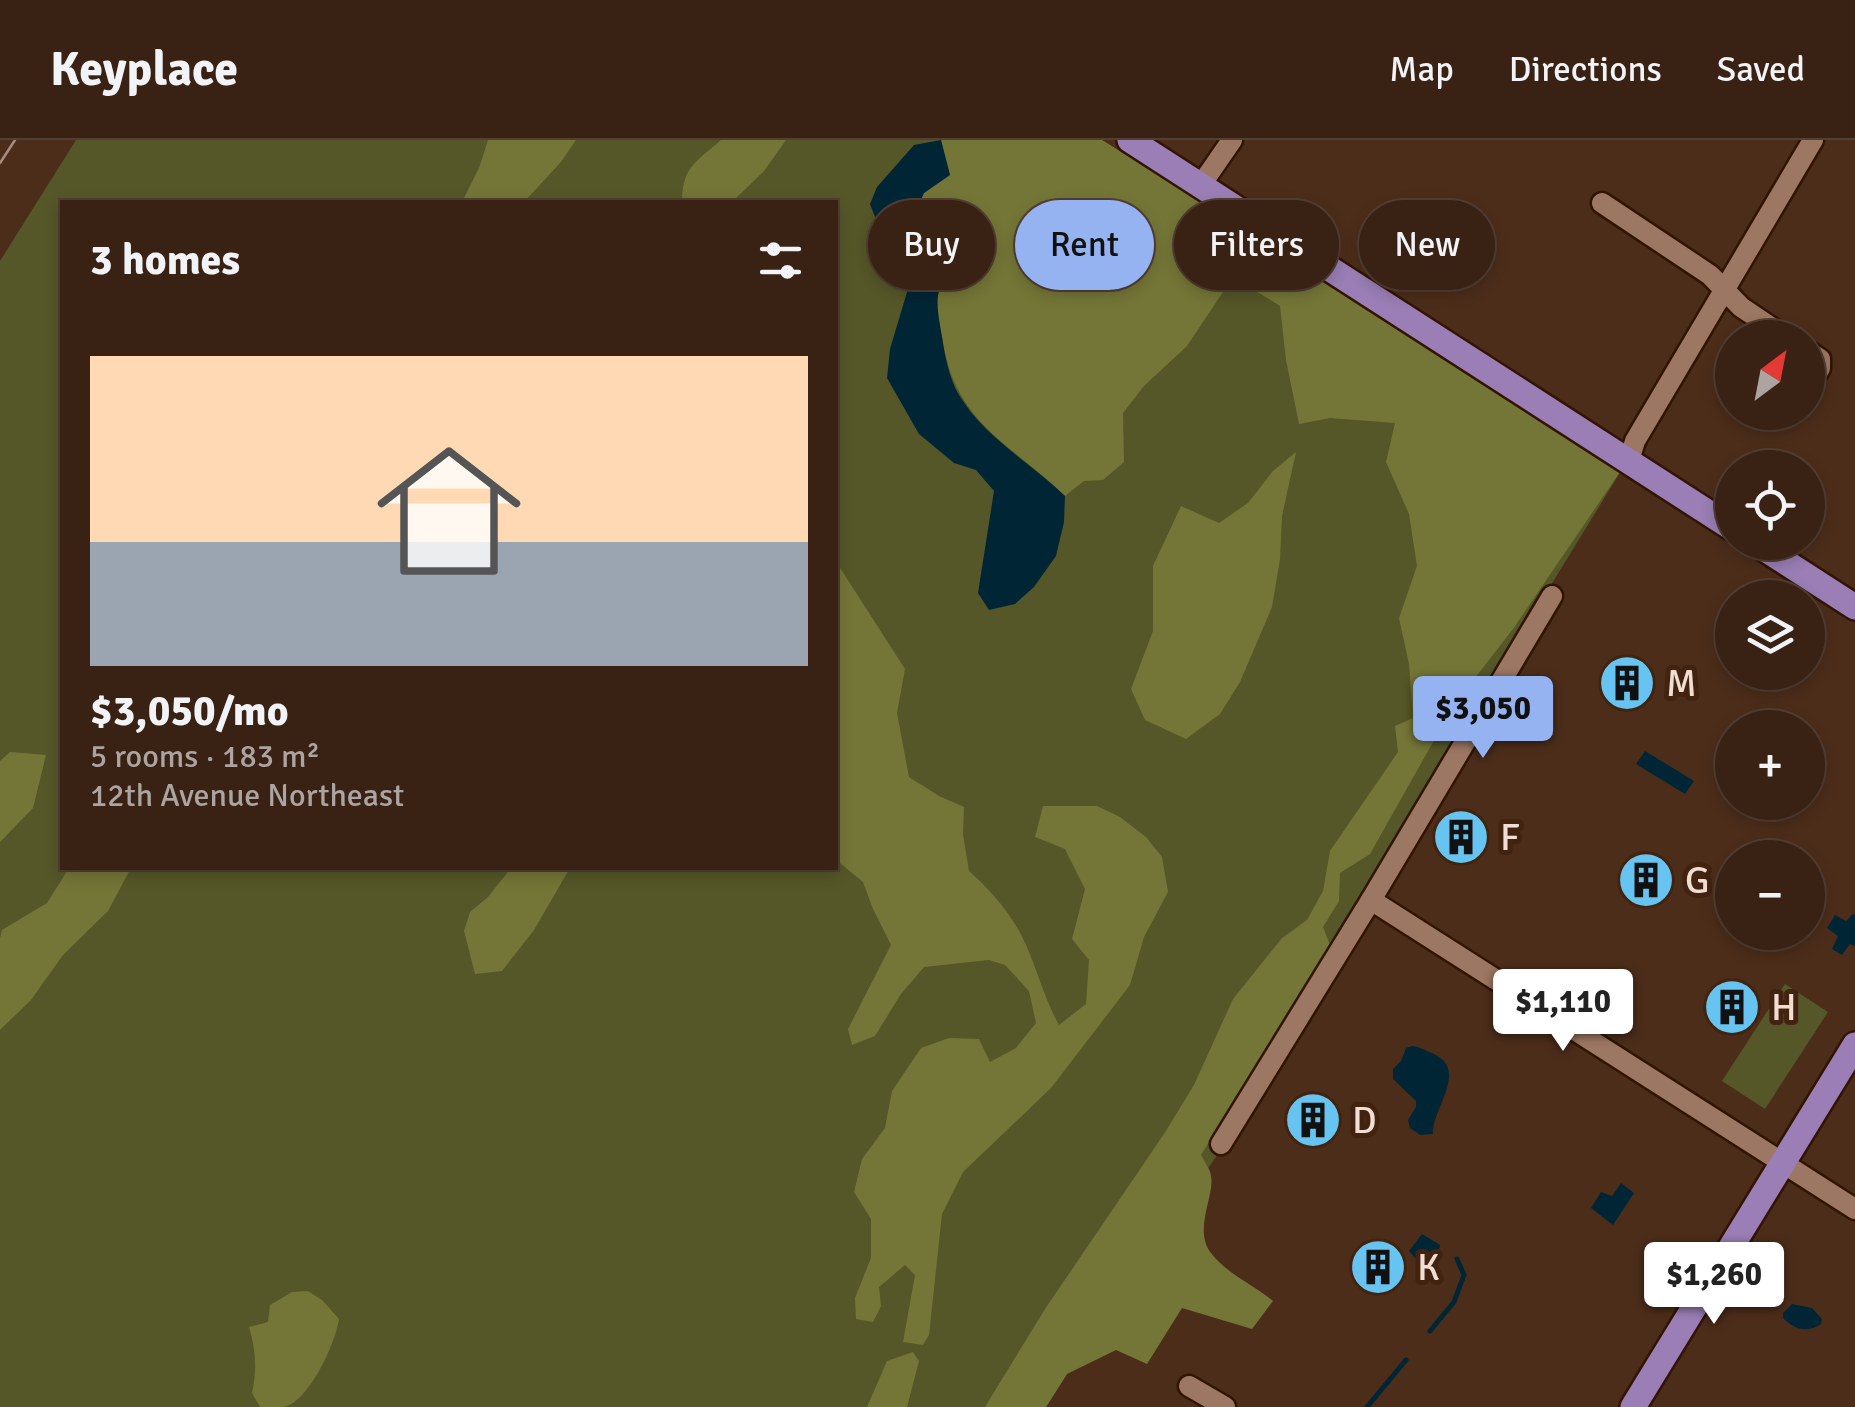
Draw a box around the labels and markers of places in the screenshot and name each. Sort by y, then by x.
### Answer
building icon: M [1597,653,1657,713]
place label: M [1666,660,1697,707]
pin: $3,050 [1402,676,1564,761]
building icon: F [1431,807,1491,867]
place label: F [1500,814,1520,861]
building icon: G [1616,850,1676,910]
place label: G [1685,857,1709,904]
pin: $1,110 [1482,969,1644,1054]
building icon: H [1702,977,1762,1037]
place label: H [1771,984,1797,1031]
building icon: D [1283,1090,1343,1150]
place label: D [1352,1097,1377,1144]
building icon: K [1348,1237,1408,1297]
pin: $1,260 [1633,1242,1795,1327]
place label: K [1417,1244,1440,1291]

